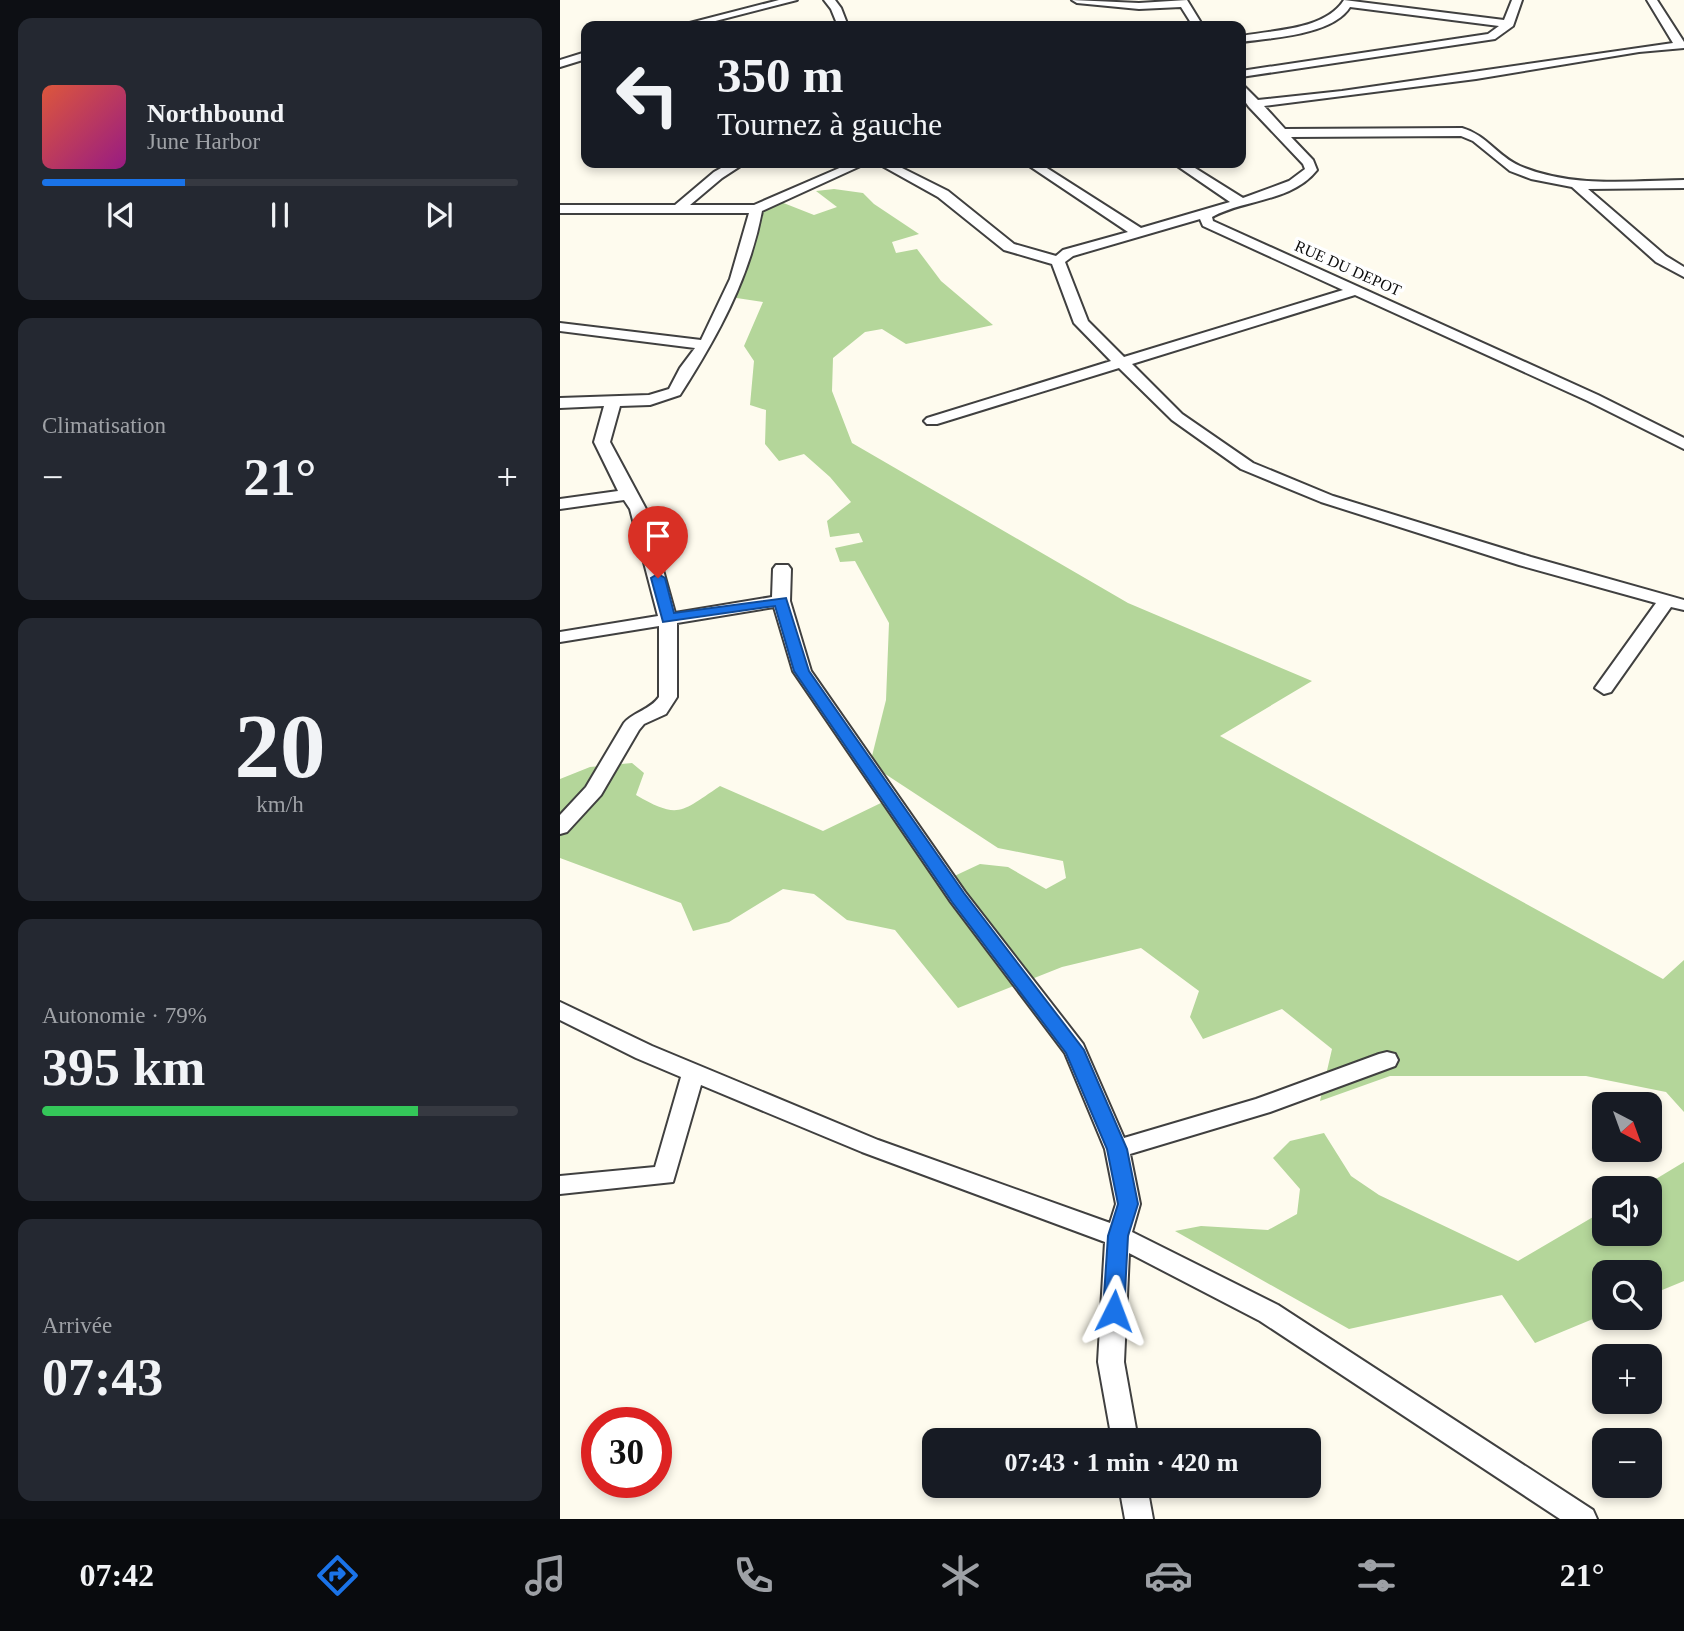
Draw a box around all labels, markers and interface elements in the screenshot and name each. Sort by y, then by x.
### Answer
text: 350 m [717,48,844,103]
icon: left [602,49,693,140]
text: Northbound [147,99,284,128]
text: Tournez à gauche [717,106,942,142]
text: June Harbor [147,129,260,154]
icon: previous [102,196,140,234]
icon: pause [261,196,299,234]
icon: next [420,196,458,234]
street label: RUE DU DEPOT [1292,237,1404,299]
text: Climatisation [42,413,166,438]
text: 21° [244,449,316,506]
text: − [42,456,63,498]
text: + [497,456,518,498]
pin [628,506,688,578]
icon: arrive [639,517,677,555]
text: 20 [235,696,326,797]
text: km/h [256,792,304,817]
text: Autonomie · 79% [42,1003,207,1028]
text: 395 km [42,1039,205,1096]
north arrow [1592,1092,1662,1162]
map controls [1592,1092,1662,1498]
button: sound [1592,1176,1662,1246]
button: search [1592,1260,1662,1330]
position arrow [1077,1274,1151,1348]
text: Arrivée [42,1313,112,1338]
button: + [1592,1344,1662,1414]
text: 07:43 [42,1349,163,1406]
speed limit sign: 30 [581,1407,672,1498]
button: − [1592,1428,1662,1498]
text: 07:43 · 1 min · 420 m [1005,1448,1239,1477]
icon: directions [313,1551,362,1600]
icon: music [521,1551,570,1600]
icon: phone [729,1551,778,1600]
icon: climate [936,1551,985,1600]
icon: car [1144,1551,1193,1600]
icon: filters [1352,1551,1401,1600]
text: 07:42 [79,1557,154,1593]
text: 21° [1560,1557,1605,1593]

